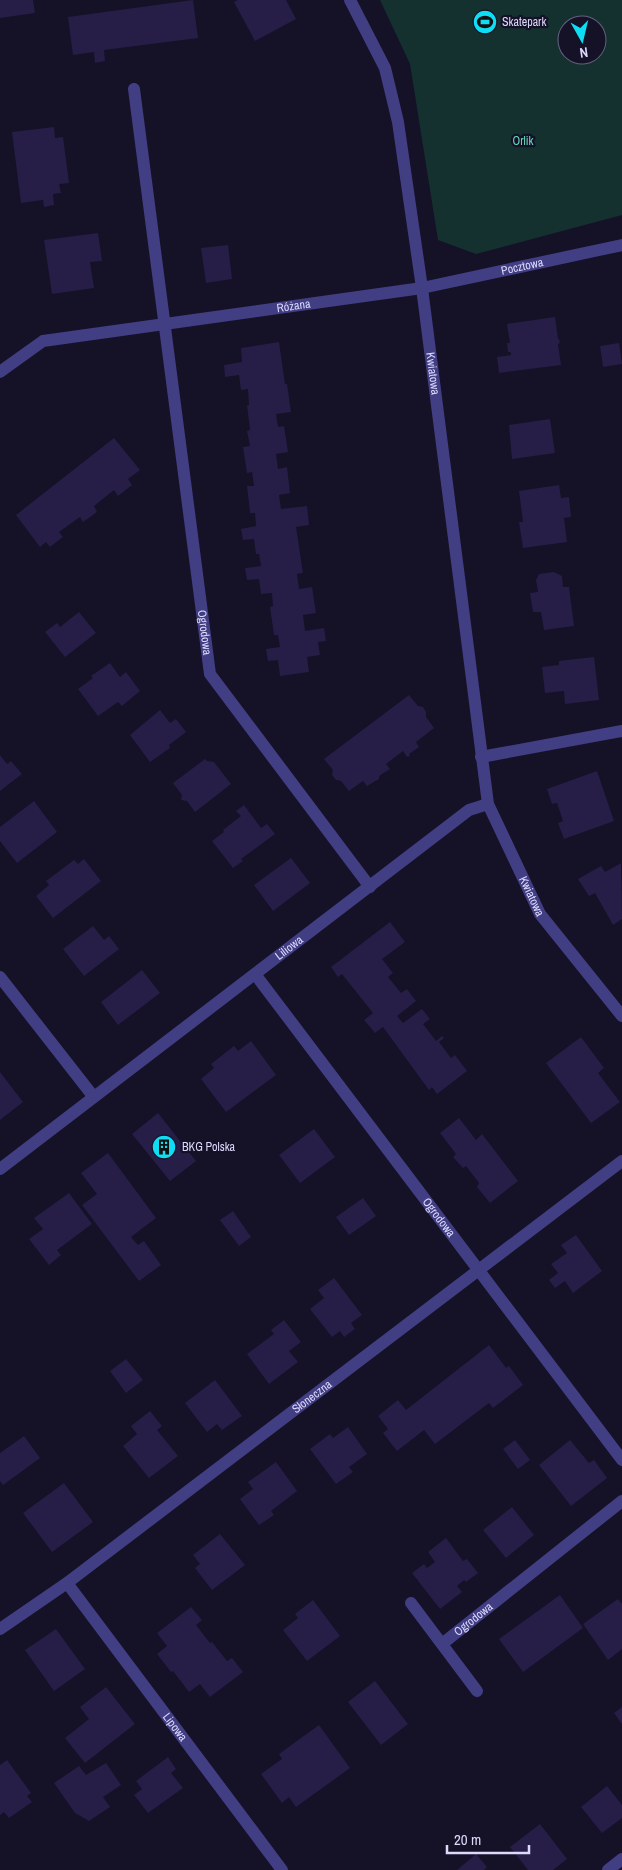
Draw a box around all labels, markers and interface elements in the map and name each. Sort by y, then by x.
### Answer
sports icon: Skatepark [472,9,498,35]
place label: Skatepark [502,14,546,30]
north arrow [557,15,607,65]
text: N [578,43,589,62]
park label: Orlik [513,133,533,149]
street label: Pocztowa [499,254,545,279]
street label: Różana [276,296,312,316]
street label: Kwiatowa [422,351,444,396]
street label: Ogrodowa [194,609,216,657]
street label: Kwiatowa [515,874,548,919]
street label: Liliowa [272,932,307,964]
building icon: BKG Polska [151,1134,177,1160]
place label: BKG Polska [182,1139,236,1155]
street label: Ogrodowa [419,1194,459,1241]
street label: Słoneczna [289,1376,336,1417]
street label: Ogrodowa [451,1598,497,1640]
street label: Lipowa [159,1710,191,1745]
scale bar [447,1822,530,1854]
text: 20 m [454,1829,481,1850]

